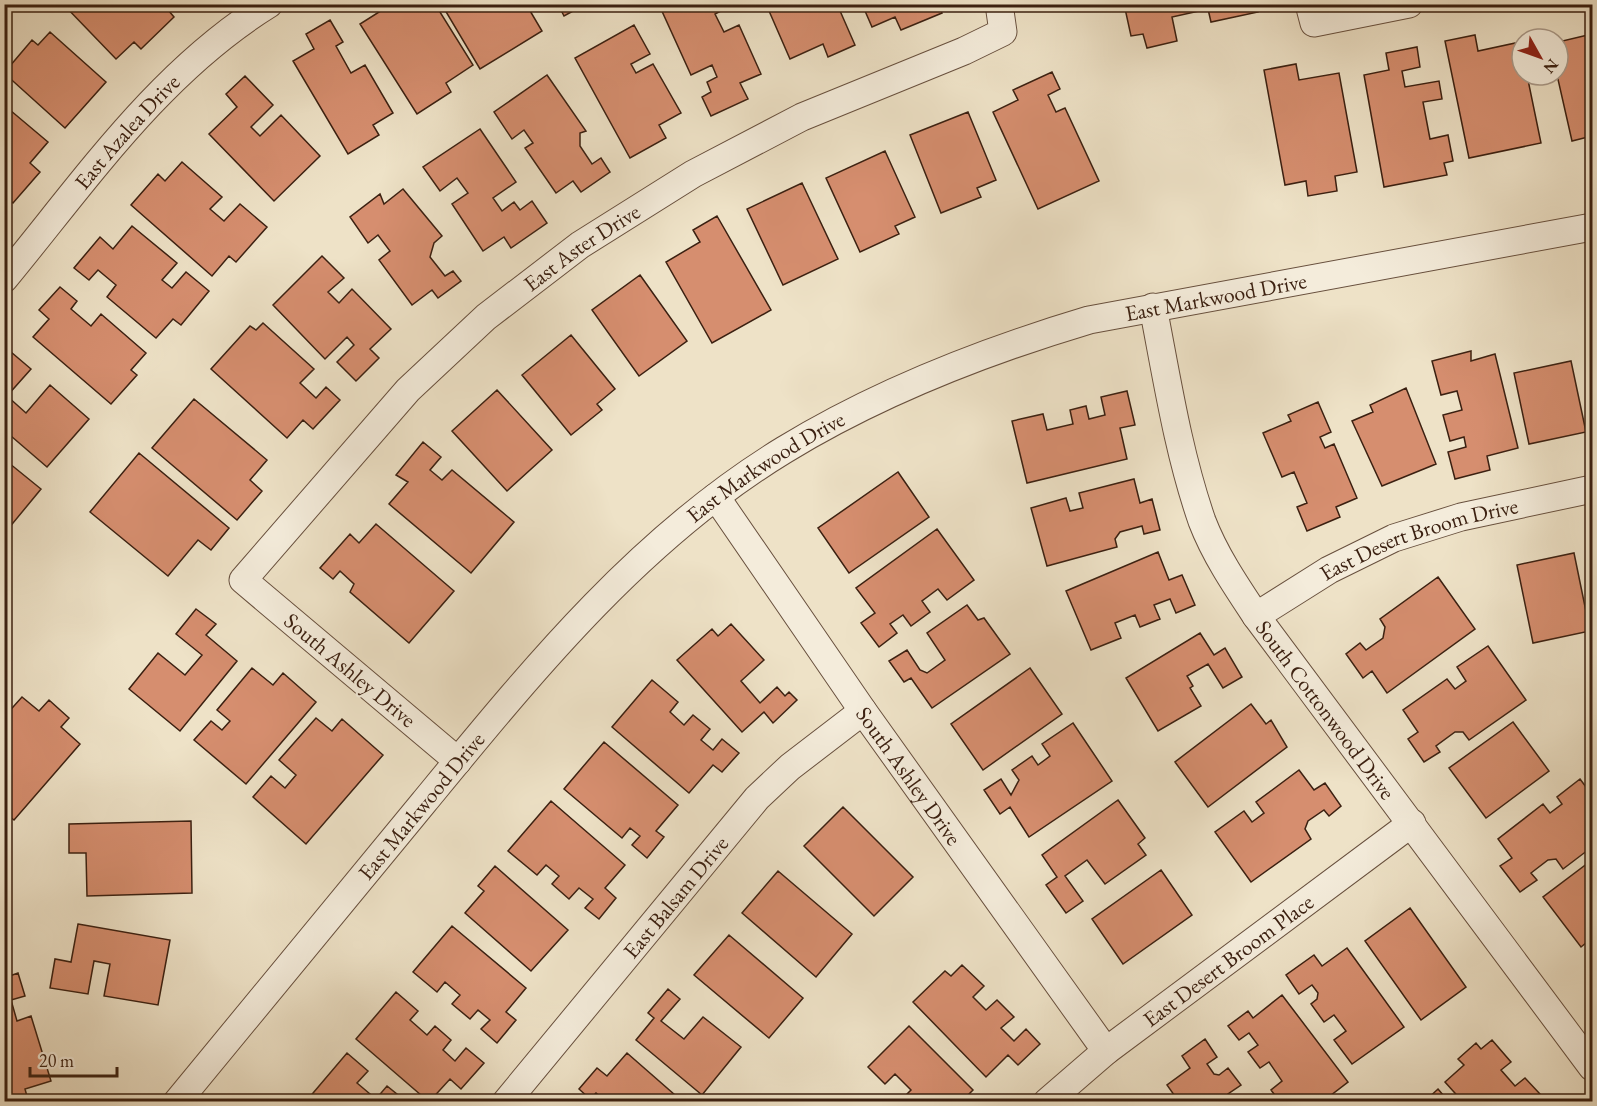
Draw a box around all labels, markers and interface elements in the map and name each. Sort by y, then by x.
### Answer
north arrow [1510,27,1570,87]
text: N [1539,55,1563,78]
street label: East Azalea Drive [68,67,186,195]
street label: East Aster Drive [517,196,646,298]
street label: East Markwood Drive [1123,266,1309,328]
street label: East Markwood Drive [680,404,850,529]
street label: East Desert Broom Drive [1314,491,1521,587]
street label: South Ashley Drive [278,606,422,734]
street label: South Cottonwood Drive [1249,614,1402,805]
street label: South Ashley Drive [850,700,969,851]
street label: East Markwood Drive [351,725,491,886]
street label: East Balsam Drive [616,829,735,964]
street label: East Desert Broom Place [1137,887,1319,1033]
scale bar [30,1040,117,1078]
text: 20 m [39,1049,74,1072]

